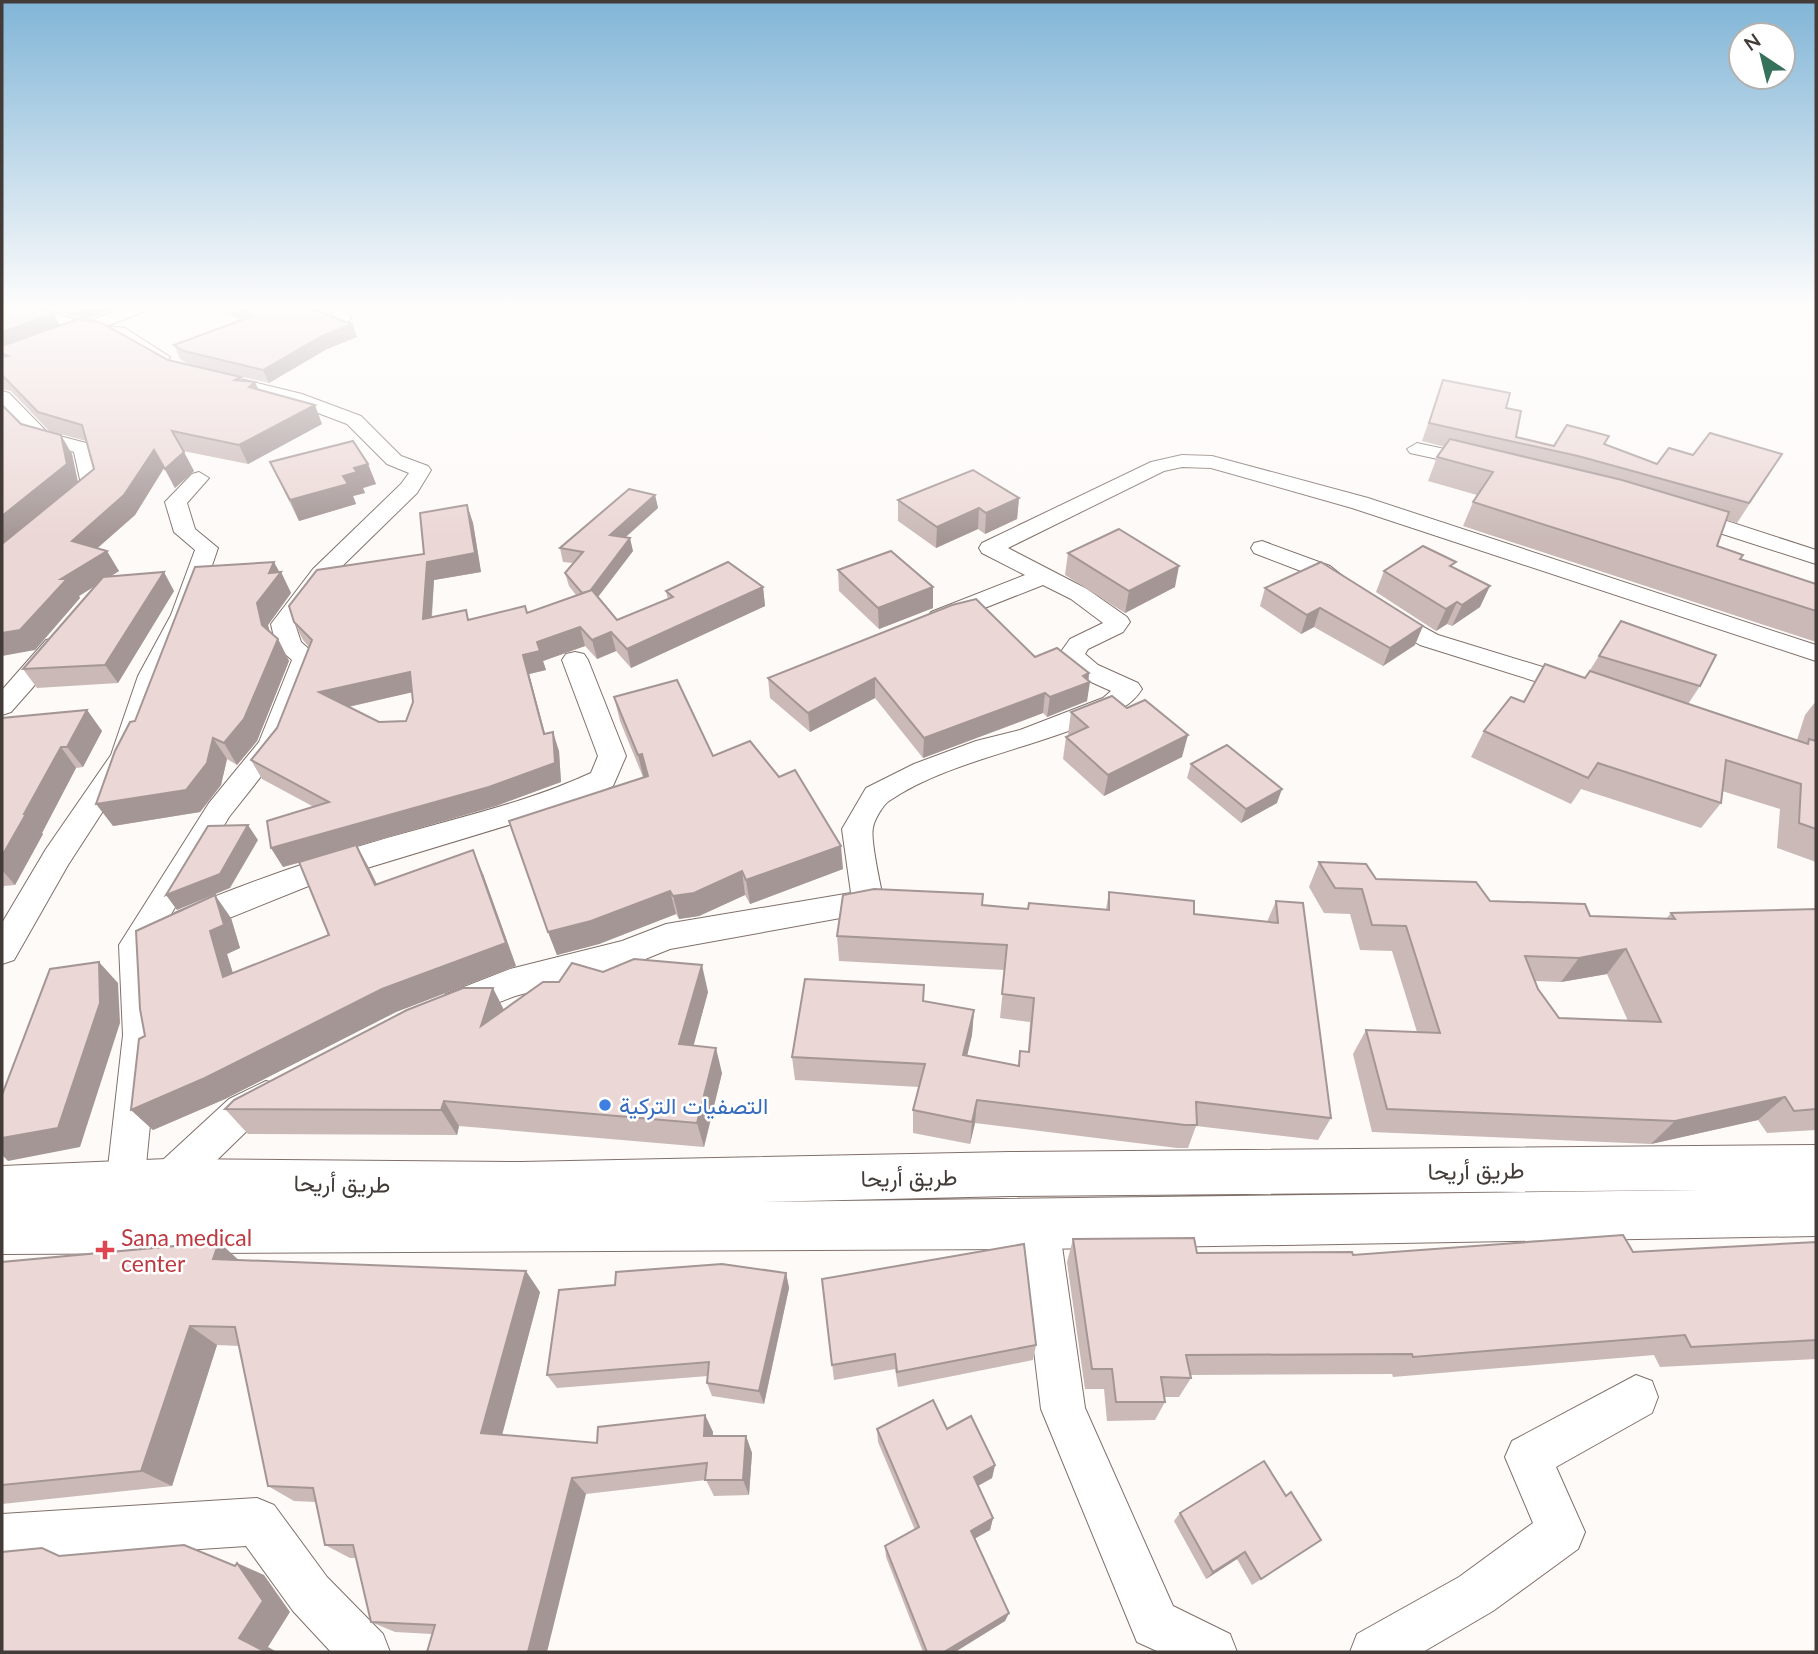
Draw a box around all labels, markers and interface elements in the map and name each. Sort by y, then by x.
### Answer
north arrow [1727,21,1797,91]
text: N [1739,28,1765,55]
place label: التصفيات التركية [619,1091,768,1121]
marker: التصفيات التركية [597,1097,613,1113]
street label: طريق أريحا [1427,1155,1525,1187]
street label: طريق أريحا [860,1162,958,1194]
street label: طريق أريحا [293,1168,391,1200]
place label: Sana medical center [121,1223,252,1277]
marker: Sana medical center [95,1240,115,1260]

